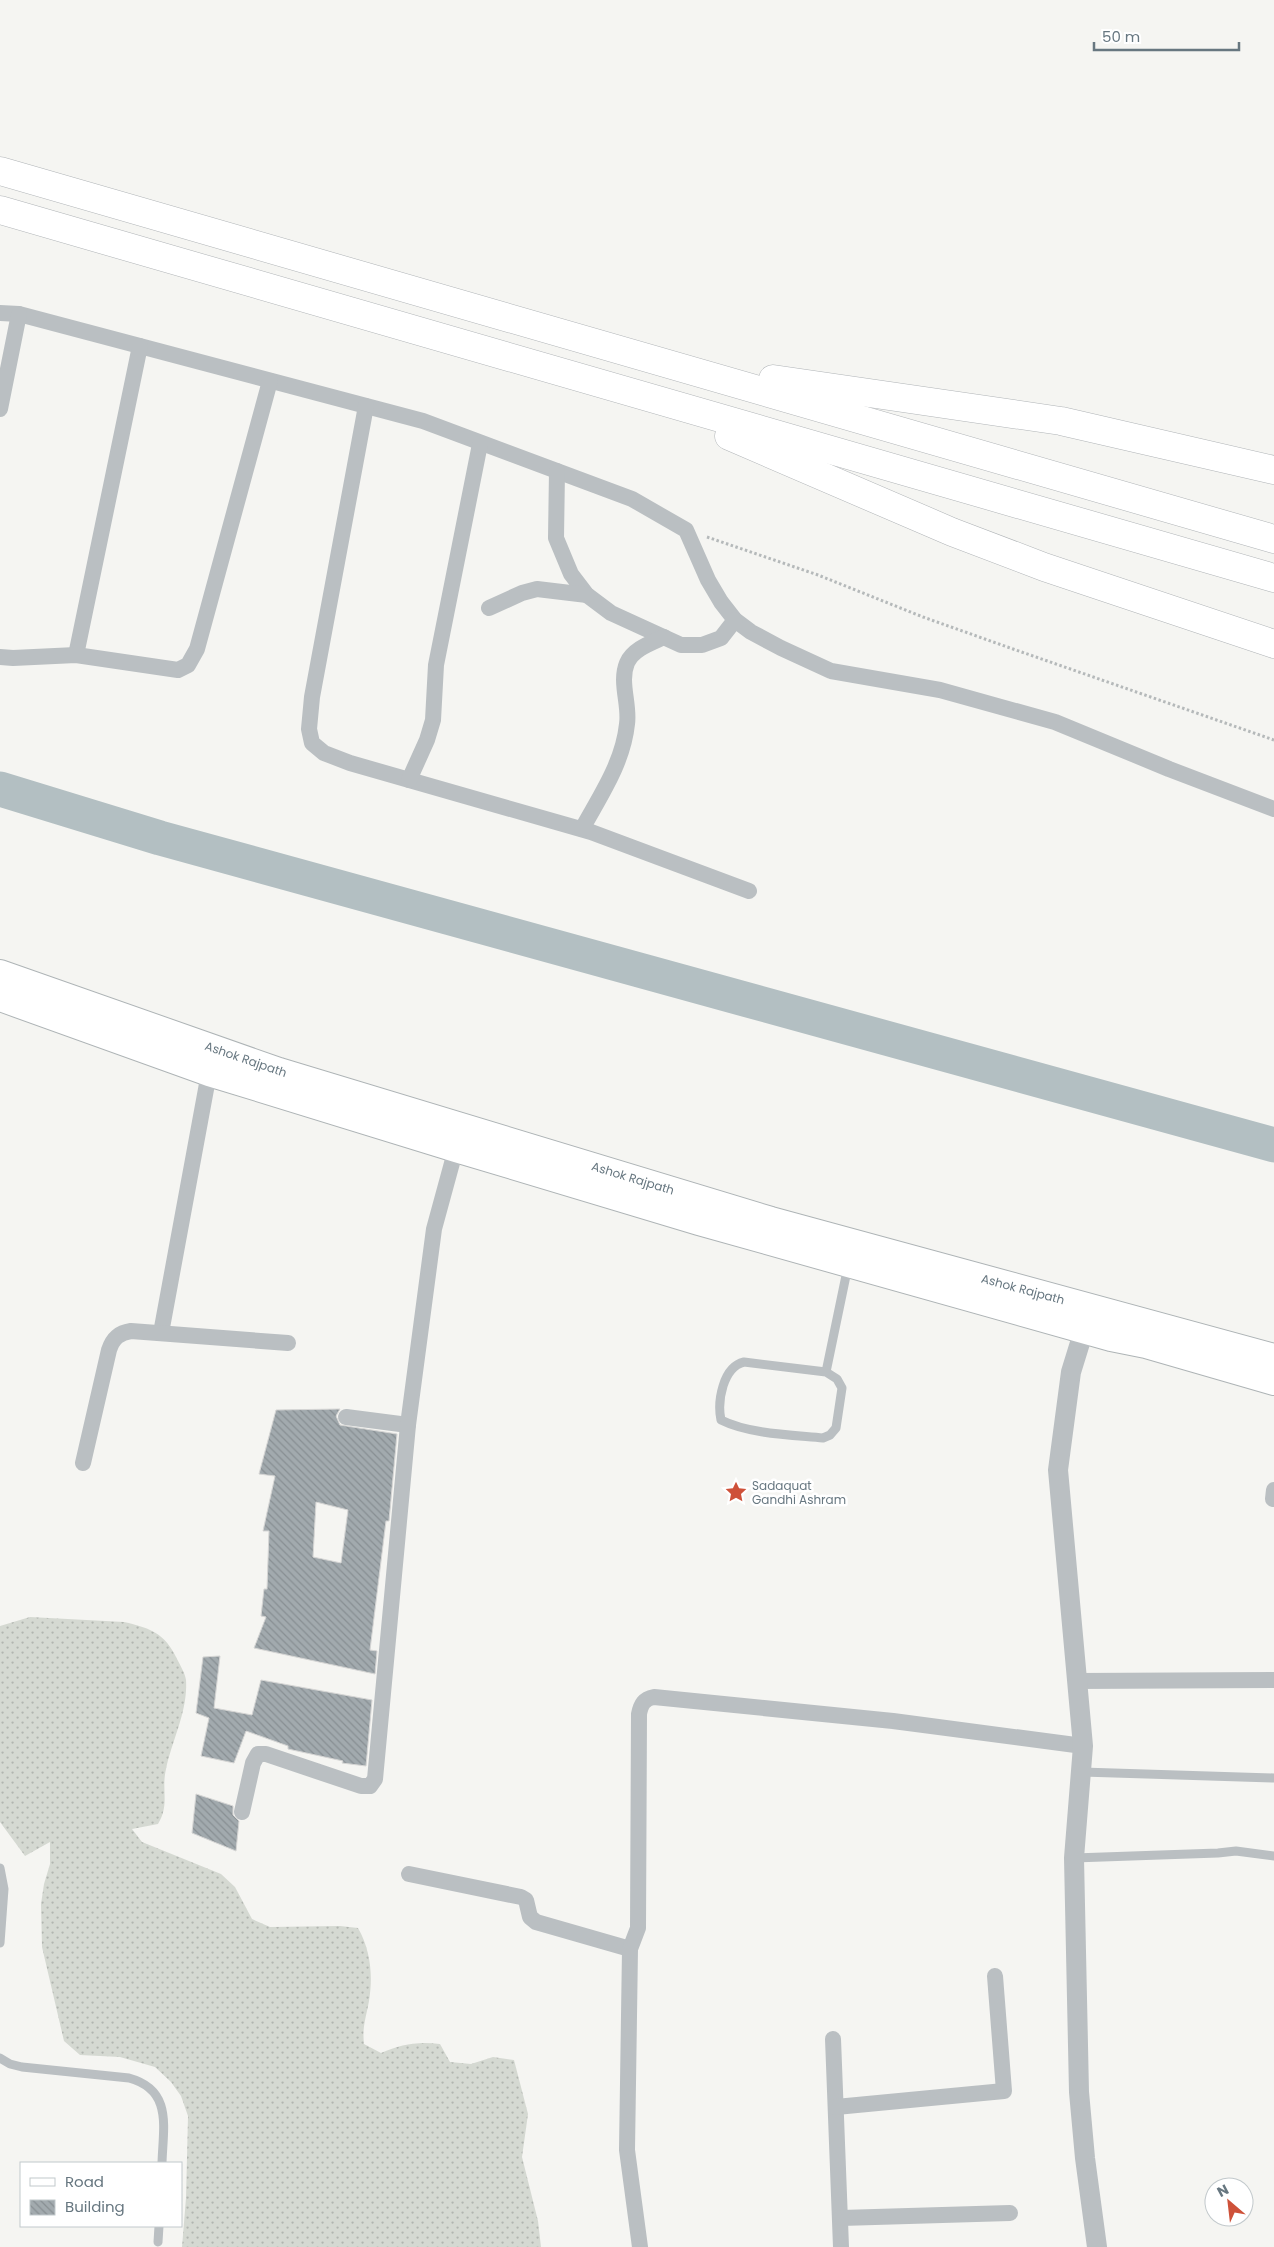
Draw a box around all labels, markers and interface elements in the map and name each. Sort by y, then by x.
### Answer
scale bar [1094,20,1239,52]
text: 50 m [1102,26,1140,47]
street label: Ashok Rajpath [203,1037,289,1081]
street label: Ashok Rajpath [590,1157,676,1199]
street label: Ashok Rajpath [979,1270,1067,1308]
place label: Sadaquat Gandhi Ashram [752,1477,846,1508]
place icon: Sadaquat Gandhi Ashram [723,1479,749,1505]
legend [20,2162,182,2227]
text: Road [65,2171,104,2192]
north arrow [1204,2177,1254,2227]
text: N [1214,2179,1232,2202]
text: Building [65,2196,125,2217]

